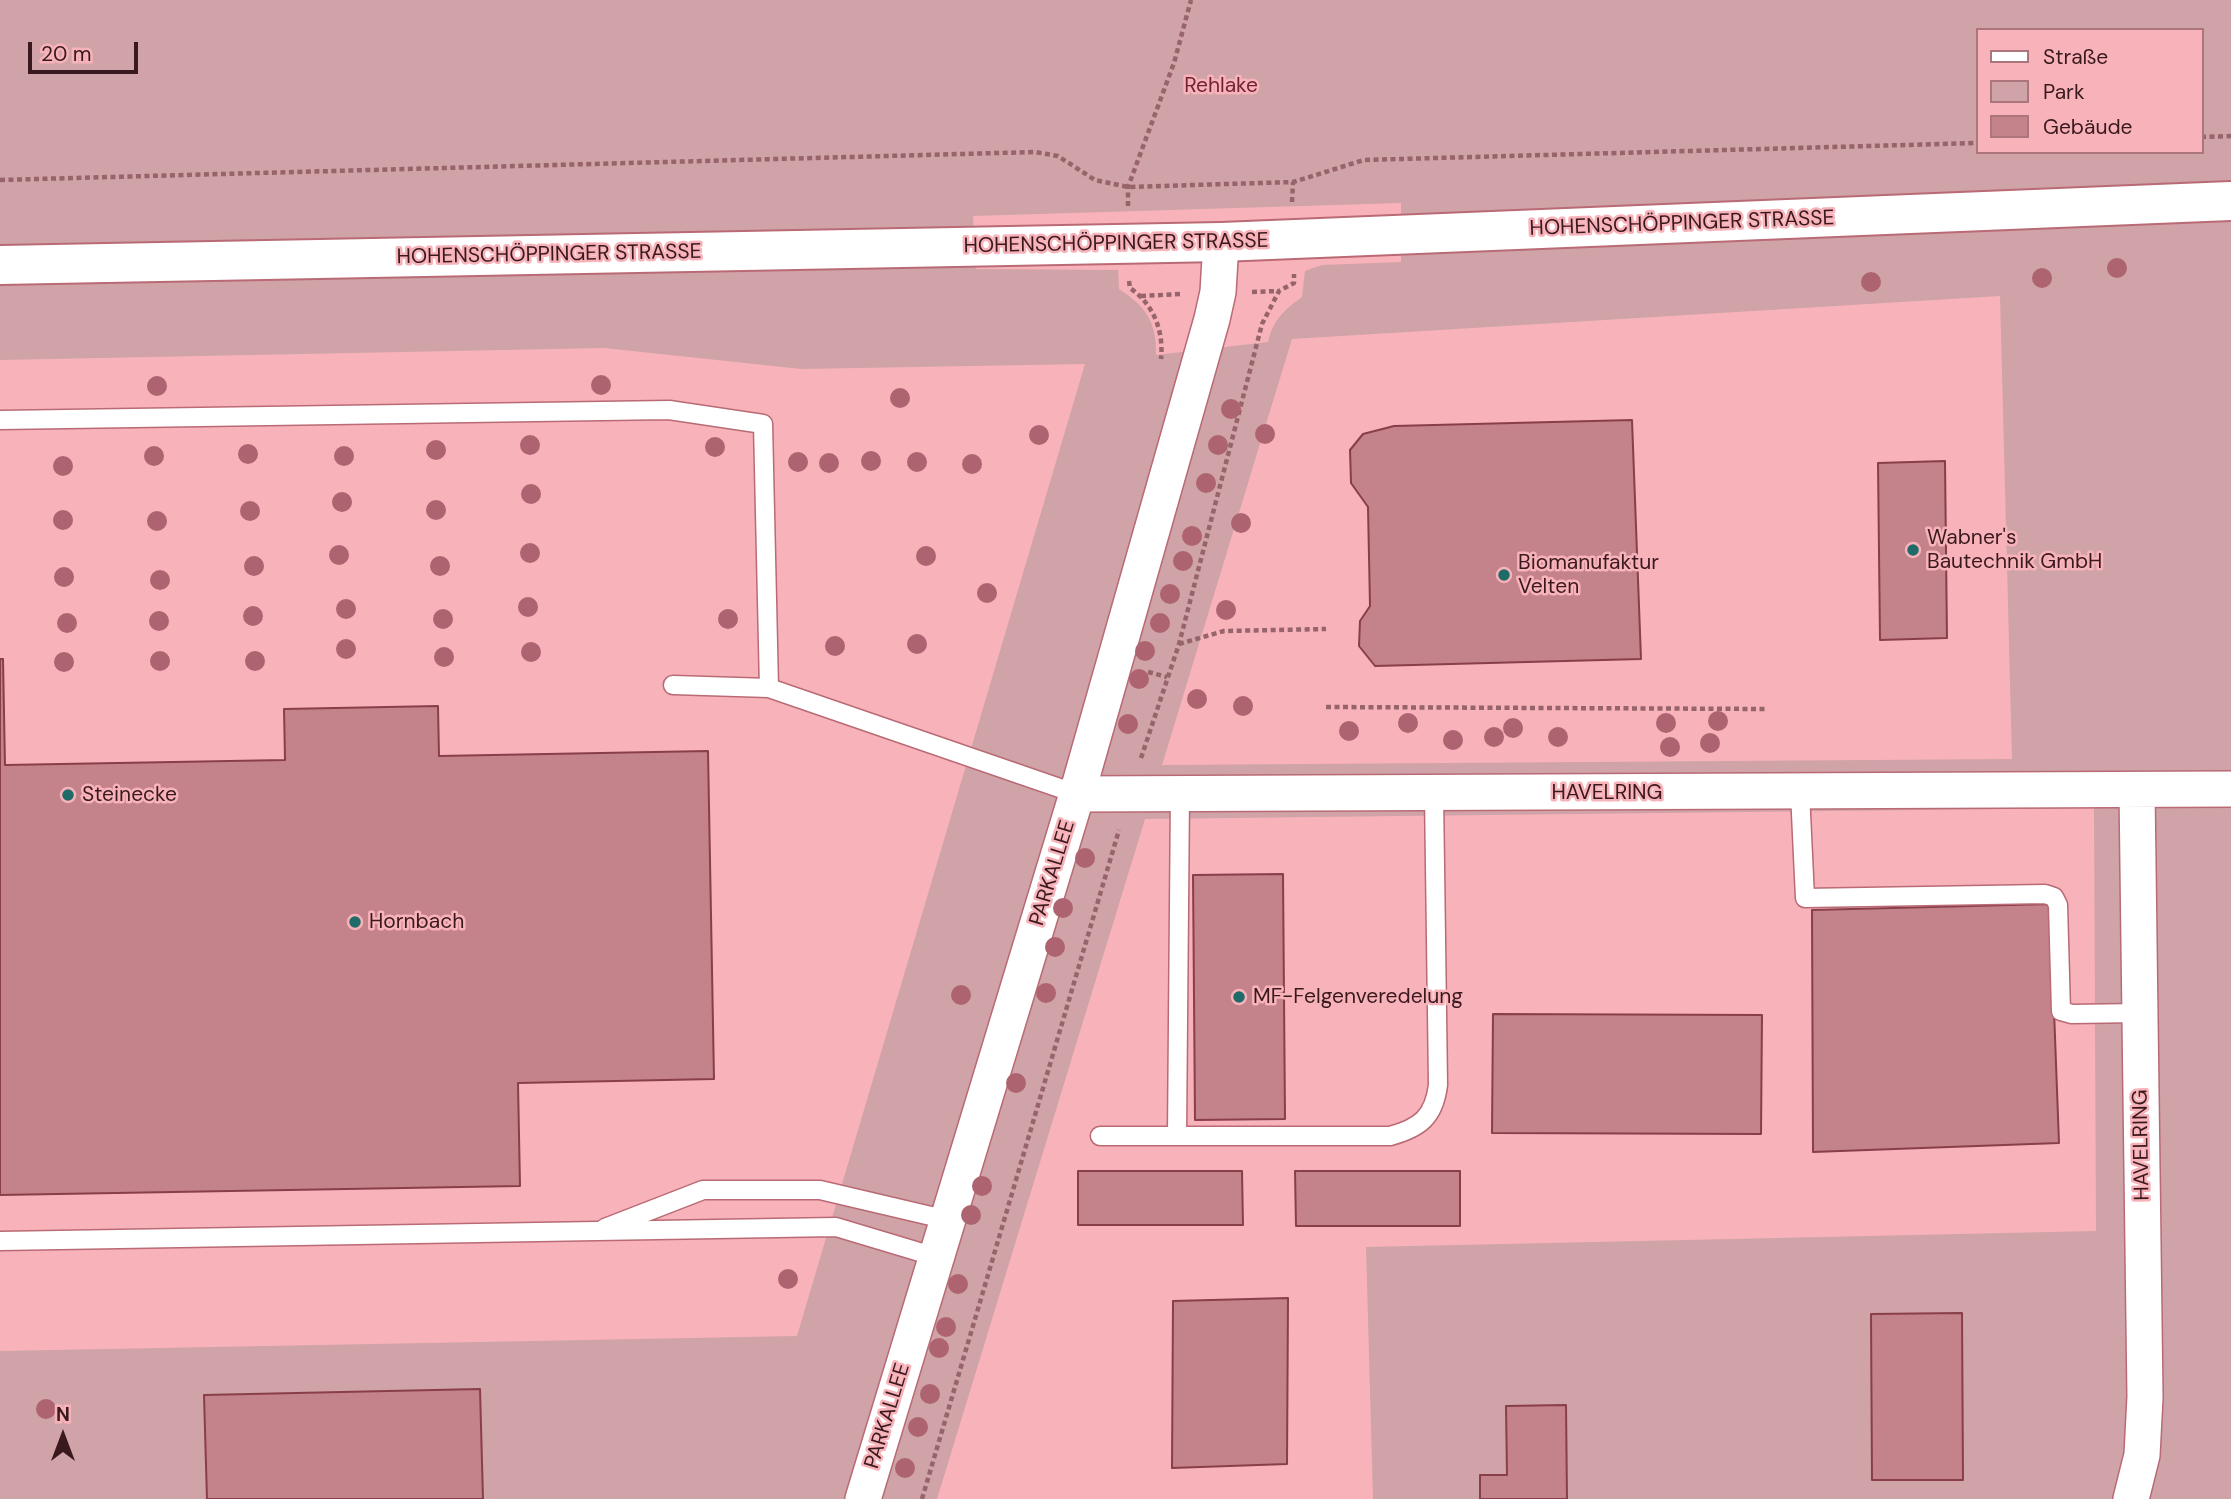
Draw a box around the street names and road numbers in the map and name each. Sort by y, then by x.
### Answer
street label: HOHENSCHÖPPINGER STRASSE [1529,206,1835,242]
street label: HOHENSCHÖPPINGER STRASSE [963,229,1269,259]
street label: HOHENSCHÖPPINGER STRASSE [396,240,702,270]
street label: HAVELRING [1551,780,1663,806]
street label: PARKALLEE [1025,817,1081,929]
street label: HAVELRING [2128,1089,2156,1201]
street label: PARKALLEE [860,1360,916,1472]

